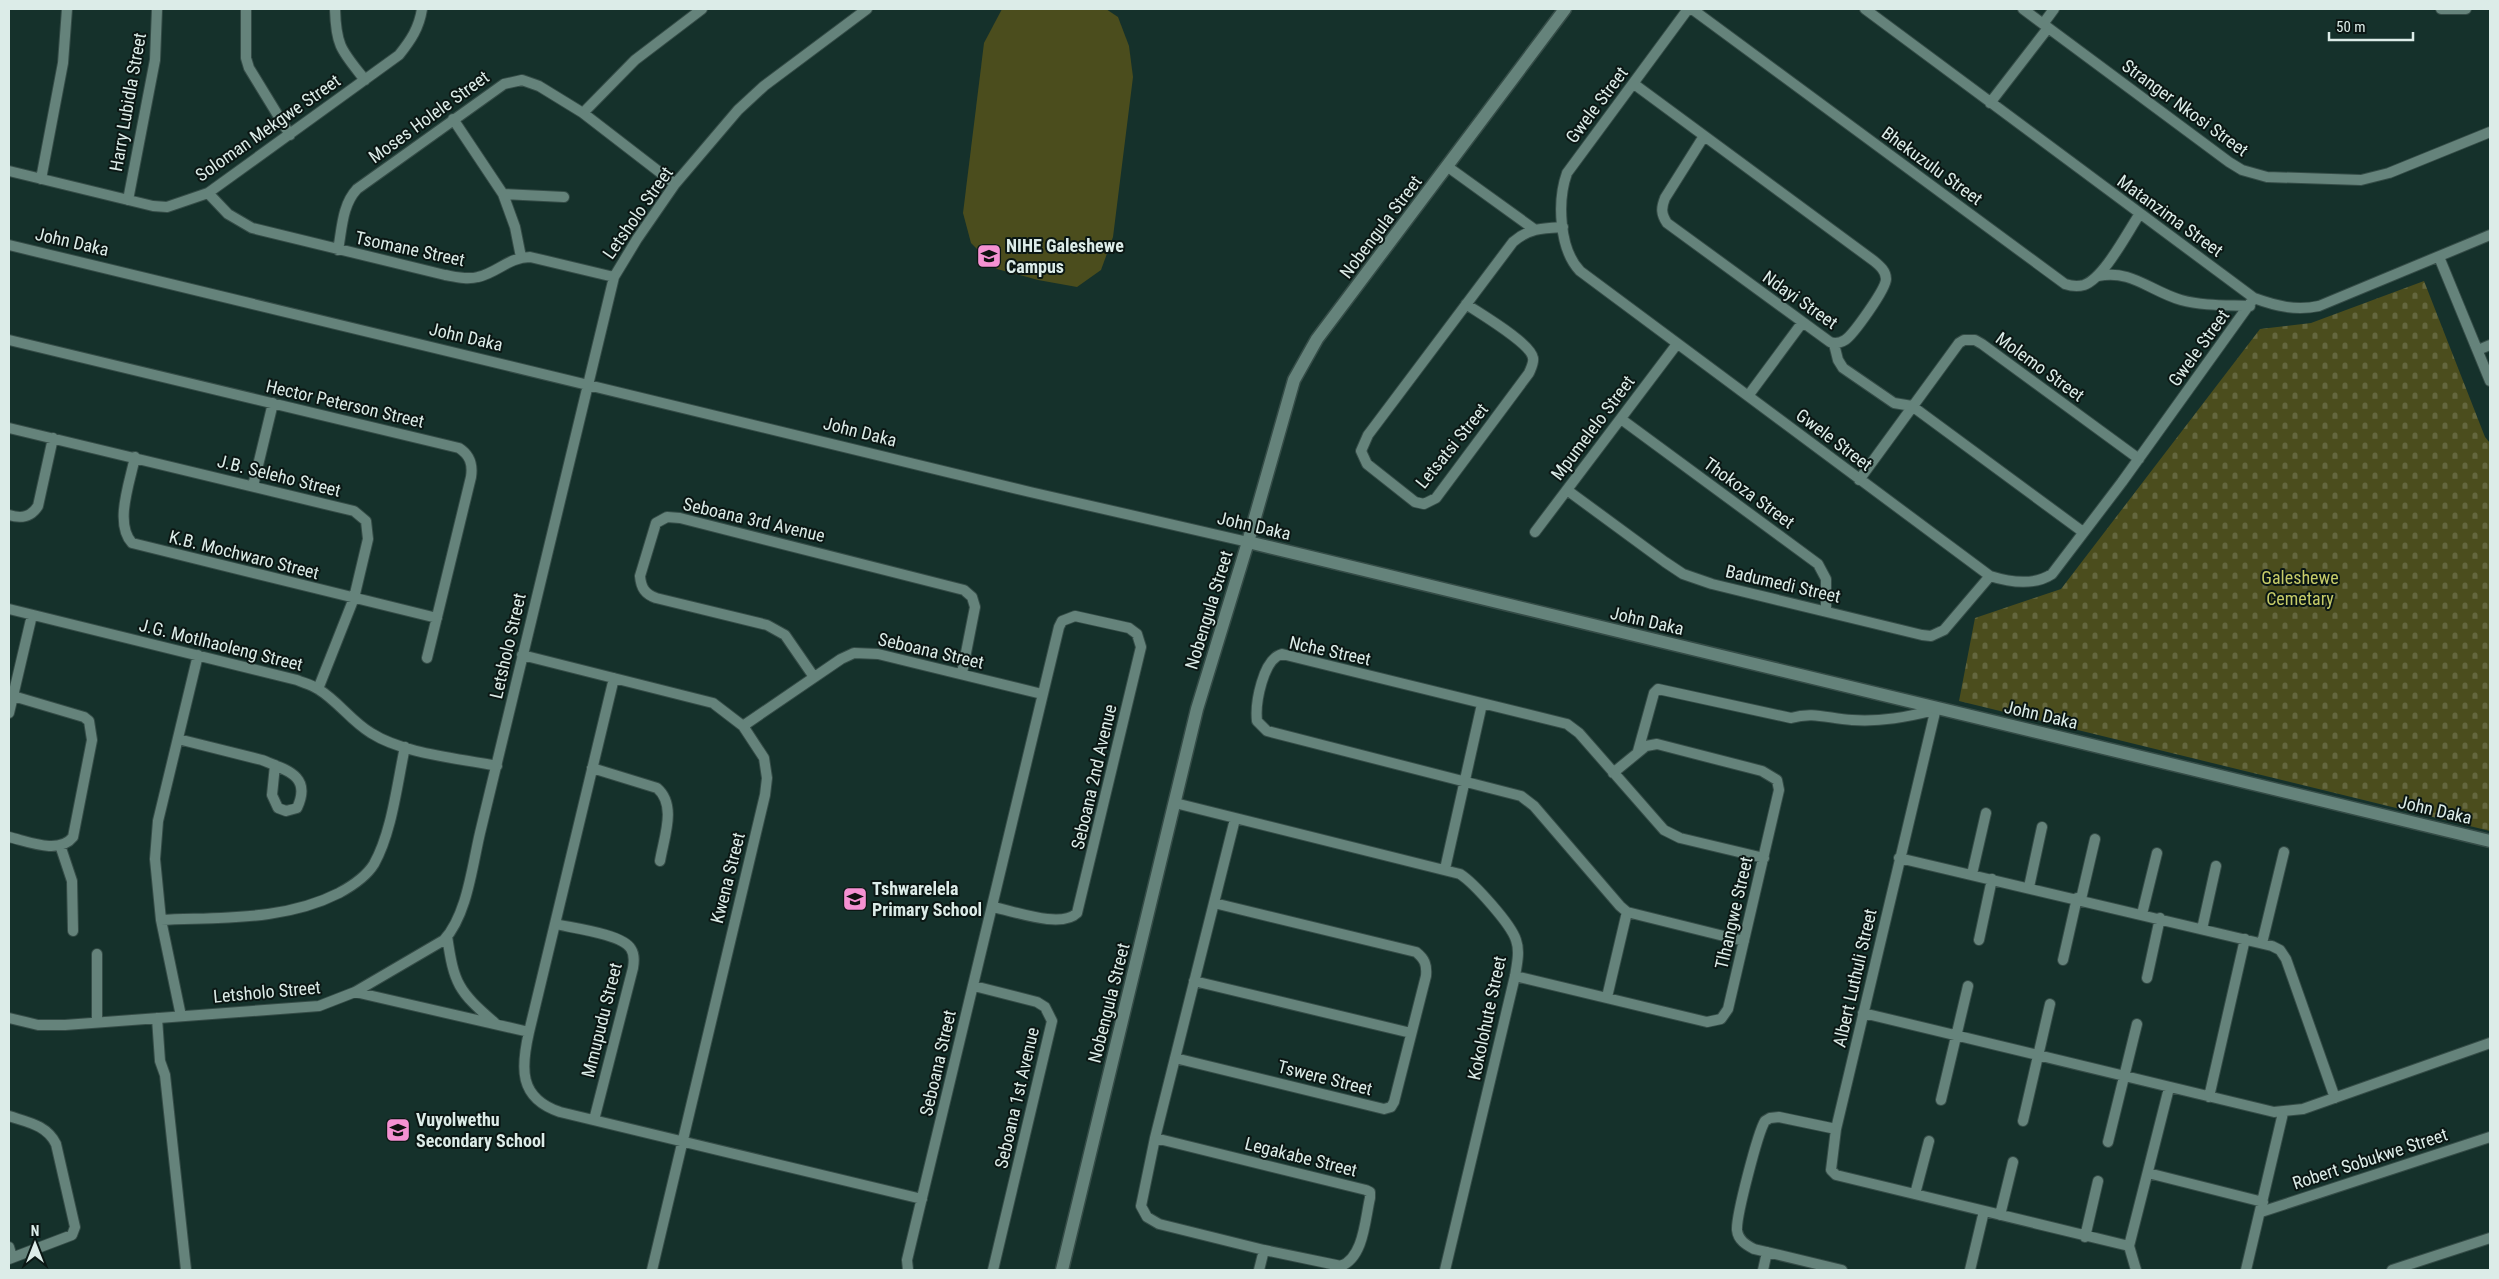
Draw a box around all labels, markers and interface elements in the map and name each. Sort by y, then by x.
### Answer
scale bar [2329,10,2413,42]
text: 50 m [2336,18,2366,36]
street label: Harry Lubidla Street [105,31,150,173]
street label: Stranger Nkosi Street [2118,55,2253,160]
street label: Gwele Street [1561,63,1632,147]
street label: Moses Holele Street [365,66,493,167]
street label: Soloman Mekgwe Street [191,70,344,185]
street label: Bhekuzulu Street [1878,122,1987,209]
street label: Letsholo Street [598,163,677,263]
street label: Matanzima Street [2113,170,2227,261]
street label: Nobengula Street [1335,171,1426,282]
street label: John Daka [33,223,111,260]
street label: Tsomane Street [354,227,467,270]
place label: NIHE Galeshewe Campus [1006,235,1124,277]
school or university icon: NIHE Galeshewe Campus [976,243,1002,269]
street label: Ndayi Street [1759,266,1842,333]
street label: Gwele Street [2164,305,2233,390]
street label: John Daka [427,318,505,355]
street label: Molemo Street [1992,328,2089,406]
street label: Mpumelelo Street [1547,371,1639,484]
street label: Hector Peterson Street [264,375,426,432]
street label: Letsatsi Street [1411,399,1492,492]
street label: Gwele Street [1792,404,1876,475]
street label: John Daka [821,412,899,451]
street label: J.B. Seleho Street [215,450,343,501]
street label: Thokoza Street [1700,453,1799,533]
street label: Seboana 3rd Avenue [681,493,827,546]
street label: John Daka [1215,507,1293,544]
street label: K.B. Mochwaro Street [167,526,321,583]
street label: Nobengula Street [1181,548,1237,672]
street label: Badumedi Street [1724,560,1843,607]
park label: Galeshewe Cemetary [2261,567,2339,609]
street label: Letsholo Street [485,591,530,701]
street label: John Daka [1608,602,1686,639]
street label: J.G. Motlhaoleng Street [137,614,305,675]
street label: Seboana Street [876,628,986,673]
street label: Nche Street [1287,632,1373,669]
street label: John Daka [2002,696,2080,733]
street label: Seboana 2nd Avenue [1067,702,1120,851]
street label: John Daka [2396,791,2474,828]
street label: Kwena Street [706,830,749,926]
street label: Tlhangwe Street [1710,855,1757,971]
place label: Tshwarelela Primary School [872,878,982,920]
school or university icon: Tshwarelela Primary School [842,886,868,912]
street label: Albert Luthuli Street [1828,907,1881,1049]
street label: Nobengula Street [1083,941,1134,1065]
street label: Kokolohute Street [1463,954,1510,1082]
street label: Mmupudu Street [577,960,626,1079]
street label: Letsholo Street [212,976,322,1007]
street label: Seboana Street [915,1008,960,1118]
street label: Seboana 1st Avenue [990,1025,1043,1170]
street label: Tswere Street [1276,1056,1375,1099]
place label: Vuyolwethu Secondary School [416,1109,545,1151]
school or university icon: Vuyolwethu Secondary School [385,1117,411,1143]
street label: Robert Sobukwe Street [2290,1124,2450,1194]
street label: Legakabe Street [1243,1132,1359,1181]
north arrow [10,1219,60,1269]
text: N [31,1223,39,1239]

